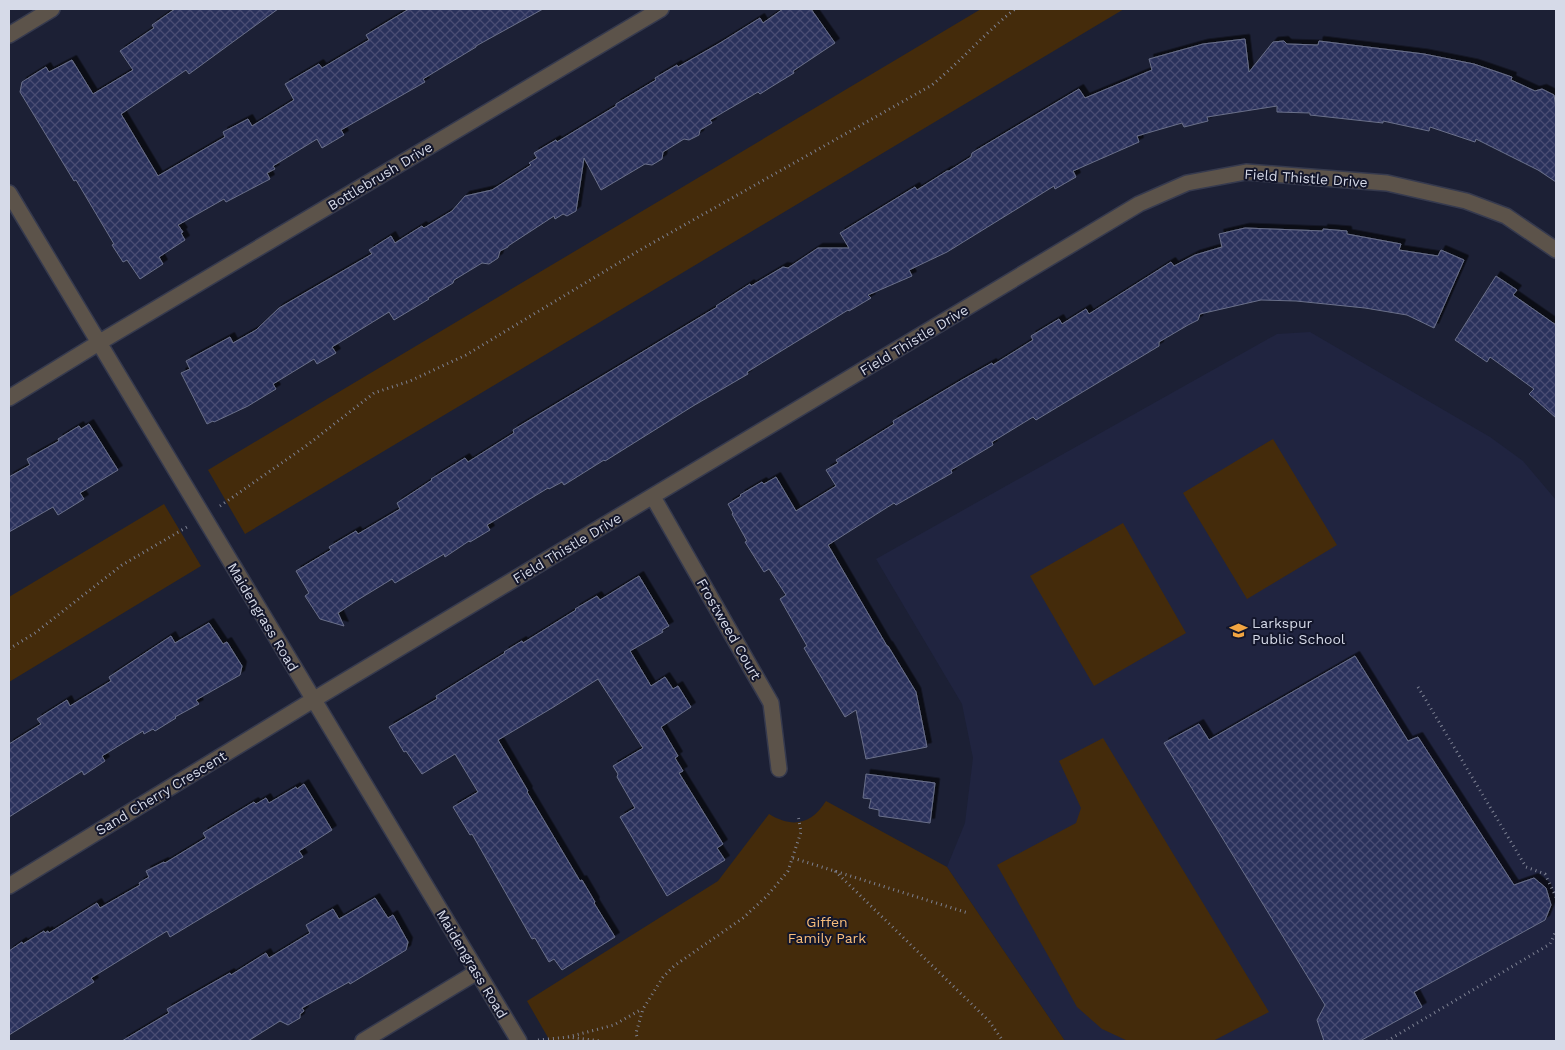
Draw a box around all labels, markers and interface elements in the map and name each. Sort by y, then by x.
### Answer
street label: Bottlebrush Drive [325,138,435,214]
street label: Field Thistle Drive [1244,166,1368,190]
street label: Field Thistle Drive [857,301,971,379]
street label: Field Thistle Drive [510,509,624,587]
street label: Maidengrass Road [224,560,302,674]
street label: Frostweed Court [694,576,765,683]
place label: Larkspur Public School [1252,615,1346,647]
school or university icon: Larkspur Public School [1228,621,1248,641]
street label: Sand Cherry Crescent [93,748,229,838]
street label: Maidengrass Road [433,907,511,1021]
park label: Giffen Family Park [788,914,866,946]

